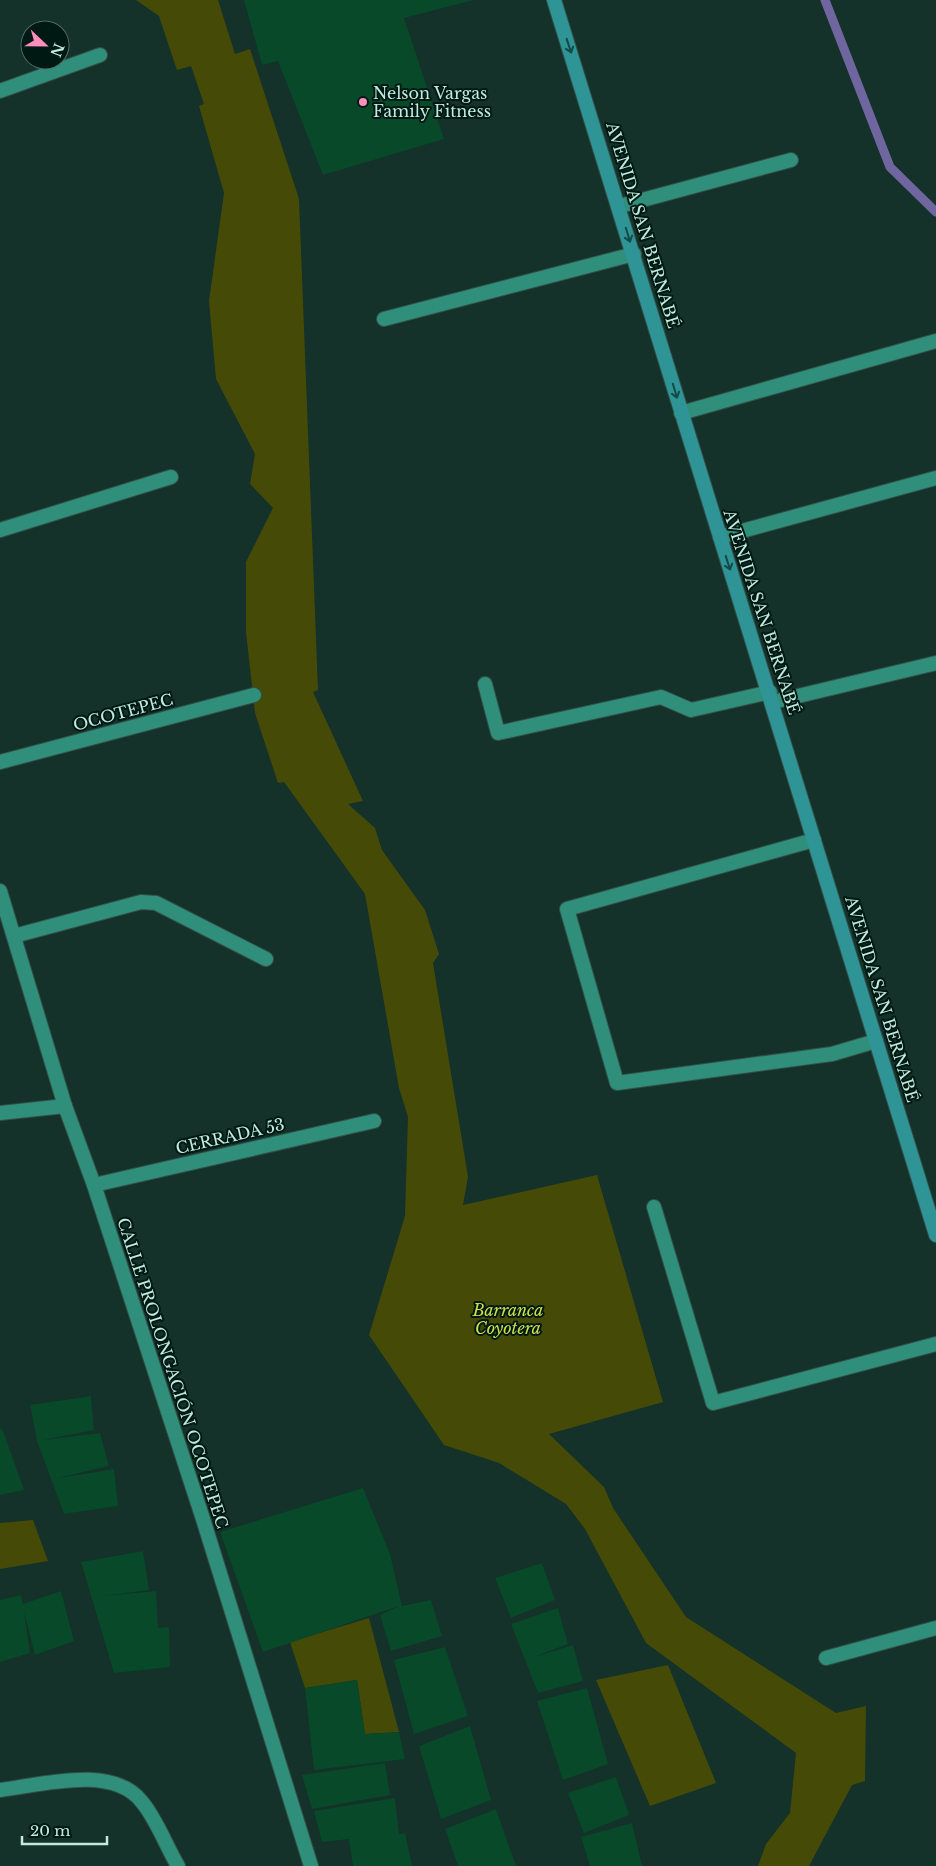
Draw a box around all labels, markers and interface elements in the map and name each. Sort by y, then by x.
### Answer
north arrow [20,20,70,70]
one-way arrow [565,38,575,54]
text: N [46,40,68,59]
place label: Nelson Vargas Family Fitness [373,83,491,121]
marker: Nelson Vargas Family Fitness [357,96,369,108]
street label: AVENIDA SAN BERNABÉ [602,119,684,331]
one-way arrow [624,226,634,242]
one-way arrow [670,382,680,398]
street label: AVENIDA SAN BERNABÉ [719,506,805,717]
one-way arrow [724,554,733,570]
street label: OCOTEPEC [71,689,175,735]
street label: AVENIDA SAN BERNABÉ [841,893,923,1105]
street label: CERRADA 53 [174,1114,286,1158]
street label: CALLE PROLONGACIÓN OCOTEPEC [113,1215,233,1531]
park label: Barranca Coyotera [472,1300,543,1338]
scale bar [22,1814,108,1846]
text: 20 m [30,1821,70,1840]

